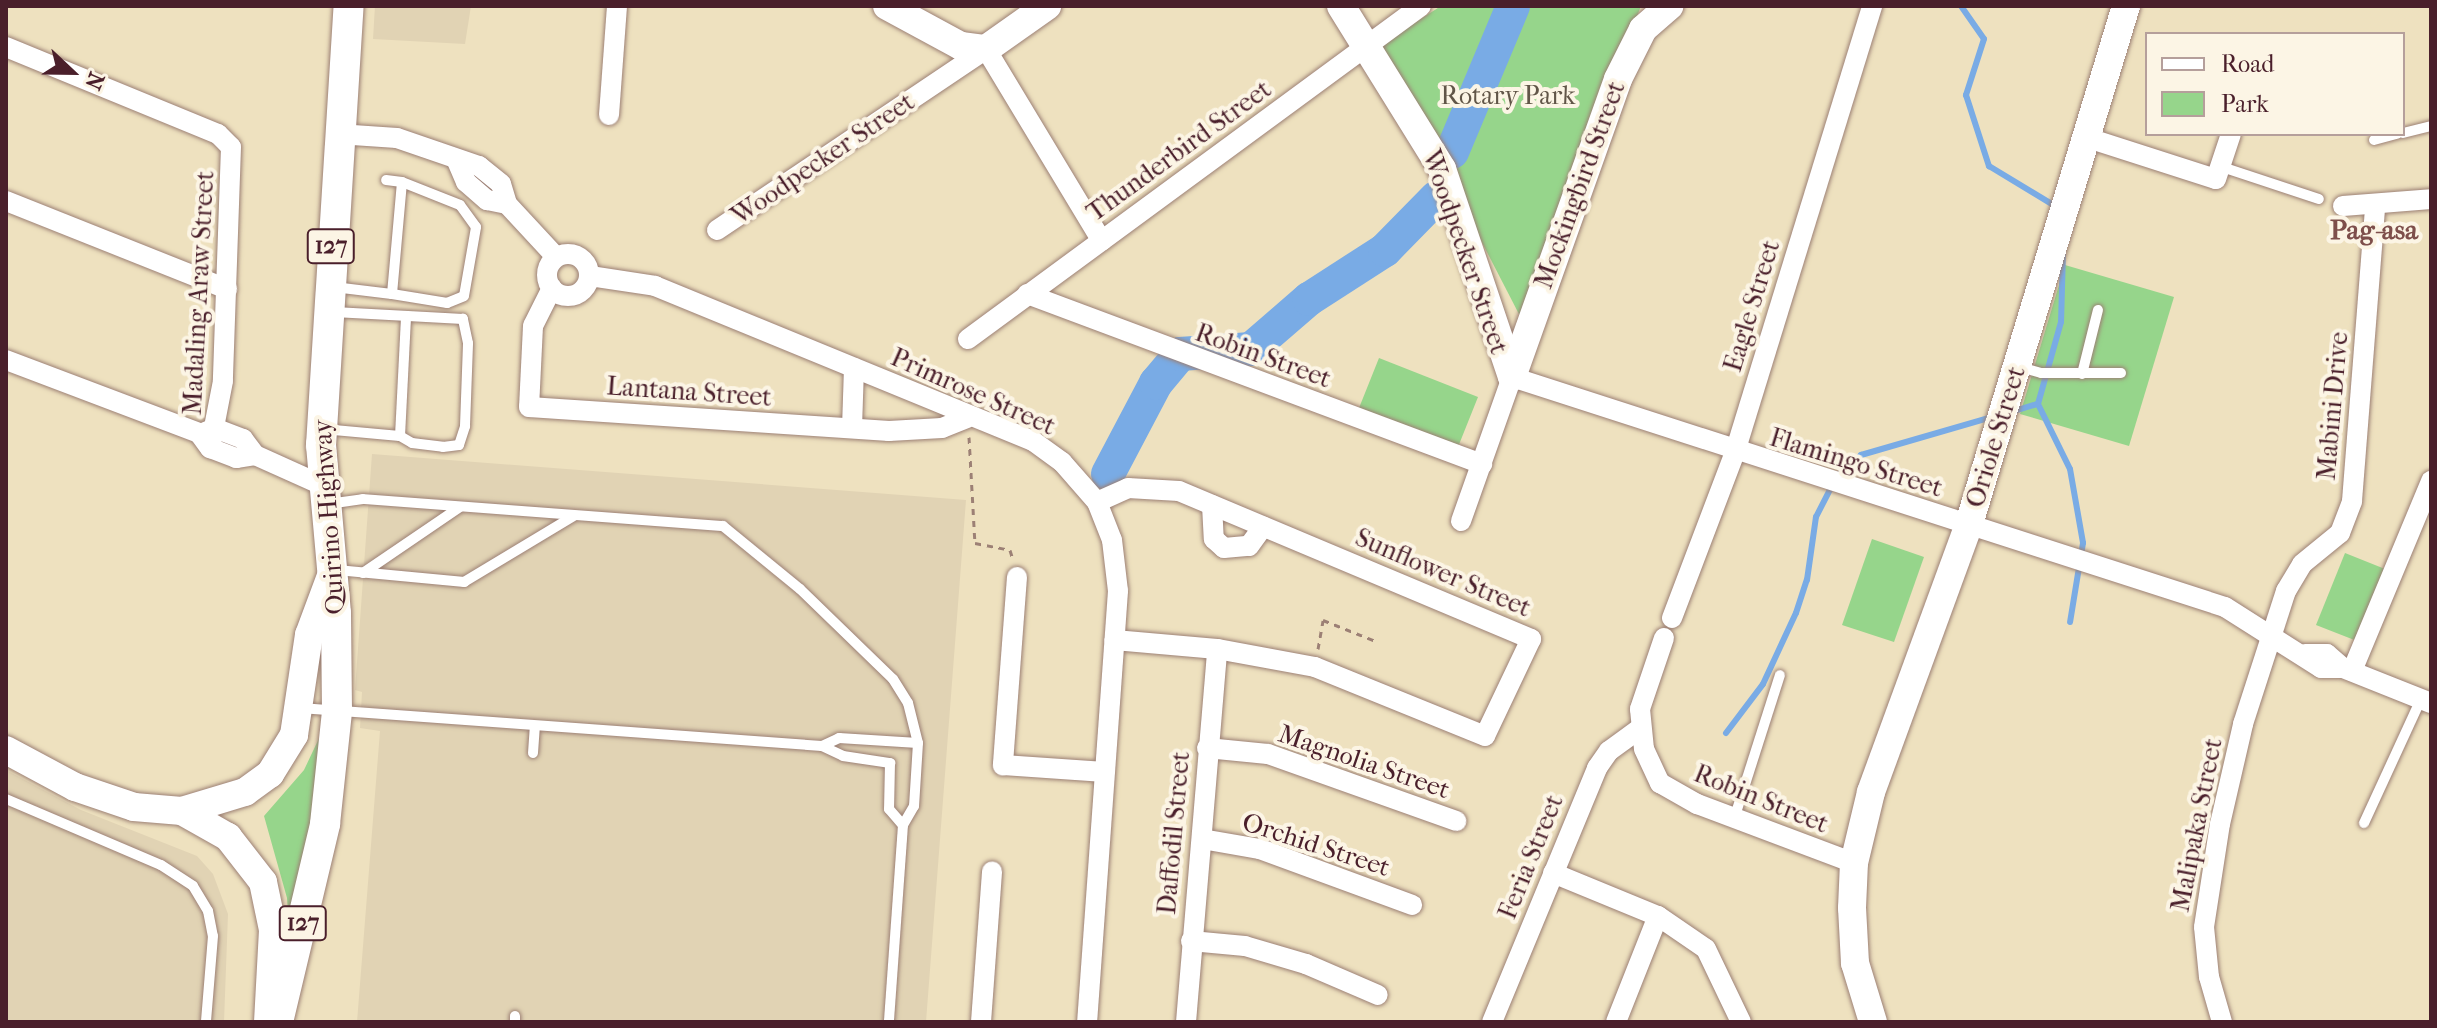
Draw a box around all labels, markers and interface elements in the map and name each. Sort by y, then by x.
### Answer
north arrow [32,32,112,112]
legend [2145,32,2405,136]
text: Road [2221,50,2274,78]
text: N [79,68,109,94]
street label: Thunderbird Street [1081,74,1277,228]
street label: Mockingbird Street [1528,77,1632,293]
park label: Rotary Park [1440,80,1576,112]
street label: Woodpecker Street [726,86,920,232]
text: Park [2221,90,2269,118]
street label: Woodpecker Street [1415,146,1515,358]
street label: Madaling Araw Street [177,170,221,416]
district label: Pag-asa [2330,213,2418,247]
road number: 127 [305,226,357,266]
street label: Eagle Street [1717,236,1787,376]
street label: Robin Street [1191,317,1335,395]
street label: Mabini Drive [2311,331,2355,481]
street label: Primrose Street [886,342,1060,442]
street label: Oriole Street [1960,363,2032,511]
street label: Lantana Street [605,371,773,413]
street label: Quirino Highway [307,418,351,616]
street label: Flamingo Street [1766,422,1946,504]
street label: Sunflower Street [1351,522,1535,624]
street label: Magnolia Street [1274,718,1454,806]
street label: Malipaka Street [2165,735,2229,915]
street label: Daffodil Street [1151,750,1197,916]
street label: Robin Street [1689,758,1833,840]
street label: Feria Street [1492,790,1570,924]
street label: Orchid Street [1238,806,1394,884]
road number: 127 [277,903,329,943]

